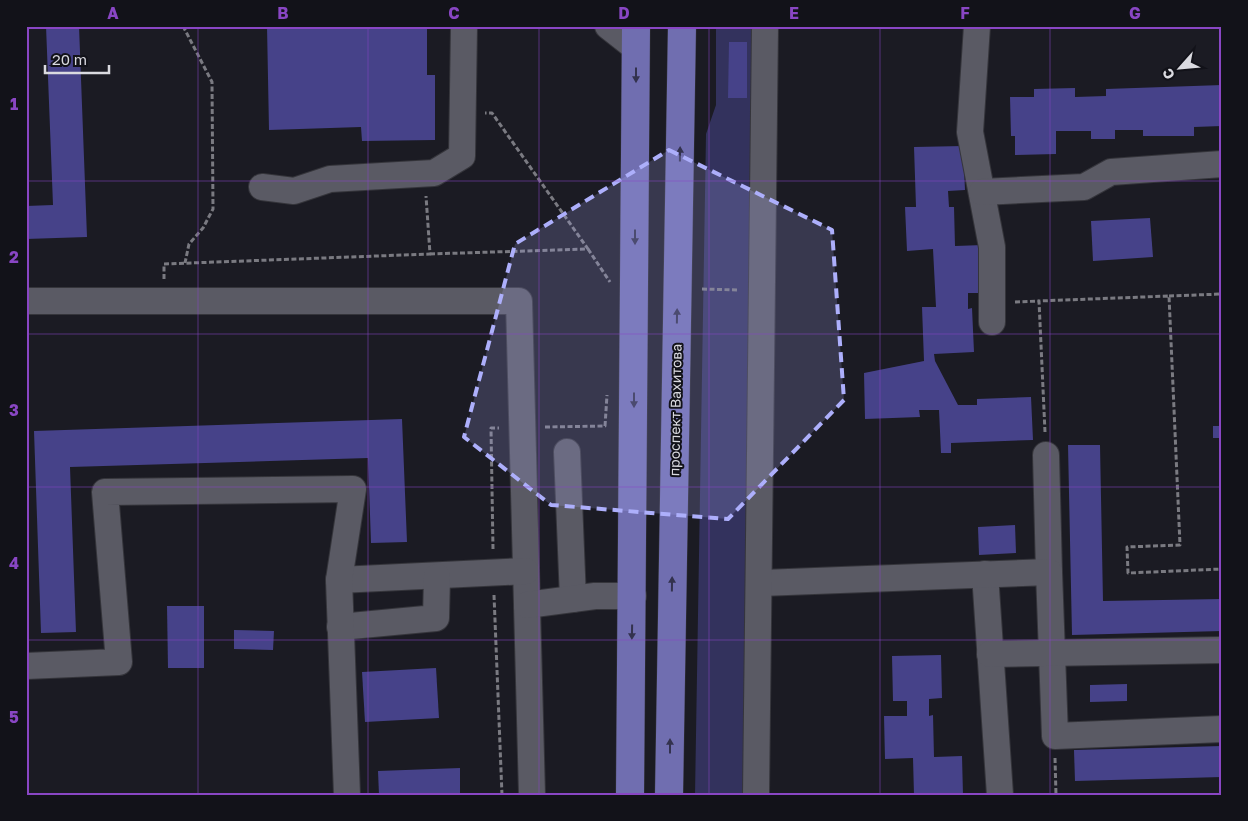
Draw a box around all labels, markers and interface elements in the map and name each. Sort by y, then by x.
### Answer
text: A [107,3,119,23]
text: B [277,3,289,23]
text: C [448,3,460,23]
text: D [618,3,630,23]
text: E [789,3,799,23]
text: F [960,3,970,23]
text: G [1129,3,1141,23]
scale bar [45,42,109,74]
north arrow [1156,42,1206,92]
text: 20 m [52,50,87,68]
text: С [1158,66,1178,82]
one-way arrow [632,67,640,83]
text: 1 [10,94,18,114]
one-way arrow [676,145,684,161]
one-way arrow [631,230,639,246]
text: 2 [9,247,19,267]
one-way arrow [673,308,681,324]
street label: проспект Вахитова [665,344,685,476]
one-way arrow [630,392,638,408]
text: 3 [9,400,19,420]
text: 4 [9,553,19,573]
one-way arrow [668,575,676,591]
one-way arrow [628,625,636,641]
text: 5 [9,707,19,727]
one-way arrow [666,738,674,754]

